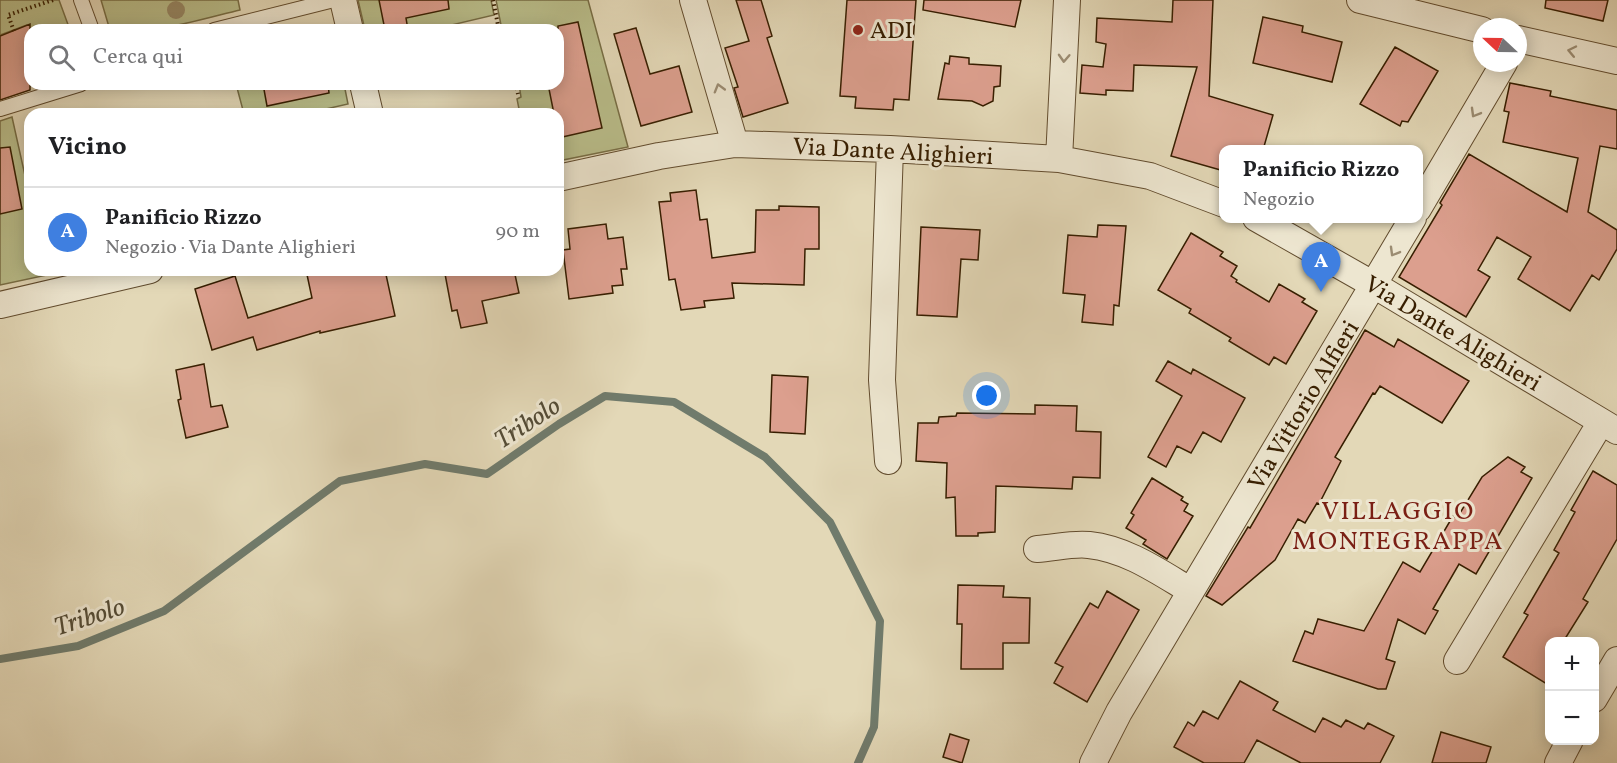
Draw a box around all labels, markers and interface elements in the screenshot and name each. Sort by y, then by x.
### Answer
place label: ADI [870,15,913,49]
north arrow [1473,18,1527,72]
marker: ADI [851,23,865,37]
search box [24,24,564,90]
icon: search [45,41,78,74]
text: Cerca qui [93,42,183,73]
one-way arrow [1567,45,1577,58]
one-way arrow [1058,54,1071,63]
one-way arrow [714,83,726,94]
one-way arrow [1470,107,1482,118]
text: Vicino [48,129,127,165]
street label: Via Dante Alighieri [792,131,994,175]
popup [1219,145,1423,223]
text: Panificio Rizzo [1243,155,1399,186]
text: Negozio [1243,186,1315,214]
text: Panificio Rizzo [105,203,262,234]
text: A [60,218,75,246]
text: 90 m [496,218,540,246]
text: Negozio · Via Dante Alighieri [105,234,356,262]
pin: A [1302,242,1340,292]
one-way arrow [1389,246,1401,256]
street label: Via Dante Alighieri [1357,268,1547,401]
street label: Via Vittorio Alfieri [1240,315,1369,497]
your location [972,381,1001,410]
water label: Tribolo [488,389,568,458]
district label: VILLAGGIO MONTEGRAPPA [1292,494,1504,560]
water label: Tribolo [50,590,130,646]
map controls [1545,637,1599,745]
button: + [1545,637,1599,691]
button: − [1545,691,1599,745]

